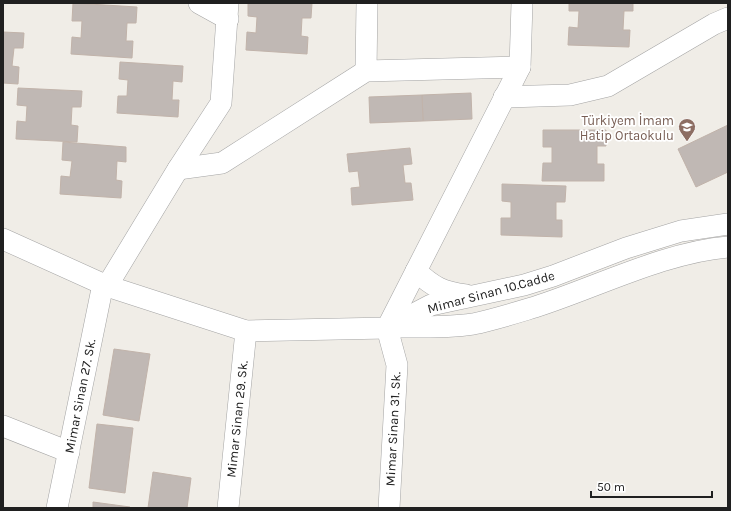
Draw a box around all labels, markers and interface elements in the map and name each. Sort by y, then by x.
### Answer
place label: Türkiyem İmam Hatip Ortaokulu [580,113,674,143]
school or university icon: Türkiyem İmam Hatip Ortaokulu [677,117,697,142]
street label: Mimar Sinan 10.Cadde [426,268,557,316]
street label: Mimar Sinan 27. Sk. [62,338,98,454]
street label: Mimar Sinan 29. Sk. [223,360,251,478]
street label: Mimar Sinan 31. Sk. [383,371,403,487]
scale bar [591,473,712,499]
text: 50 m [597,480,625,494]

